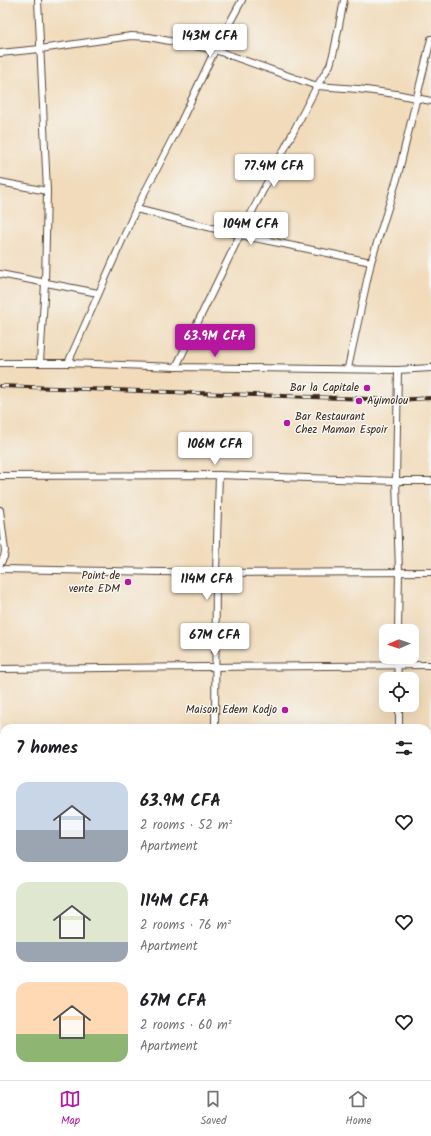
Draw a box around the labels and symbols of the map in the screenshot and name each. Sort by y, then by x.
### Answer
pin: 143M CFA [169,24,251,58]
pin: 77.4M CFA [228,154,320,188]
pin: 104M CFA [210,212,292,246]
pin: 63.9M CFA [169,324,261,358]
place label: Bar la Capitale [290,379,359,397]
marker: Bar la Capitale [362,383,372,393]
place label: Ayimolou [367,392,409,410]
marker: Ayimolou [354,396,364,406]
place label: Bar Restaurant Chez Maman Espoir [295,408,389,439]
marker: Bar Restaurant Chez Maman Espoir [282,418,292,428]
pin: 106M CFA [174,432,256,466]
place label: Point de vente EDM [69,567,120,598]
pin: 114M CFA [166,567,248,601]
marker: Point de vente EDM [123,577,133,587]
pin: 67M CFA [178,623,252,657]
north arrow [379,624,419,664]
place label: Maison Edem Kodjo [186,701,277,719]
marker: Maison Edem Kodjo [280,705,290,715]

